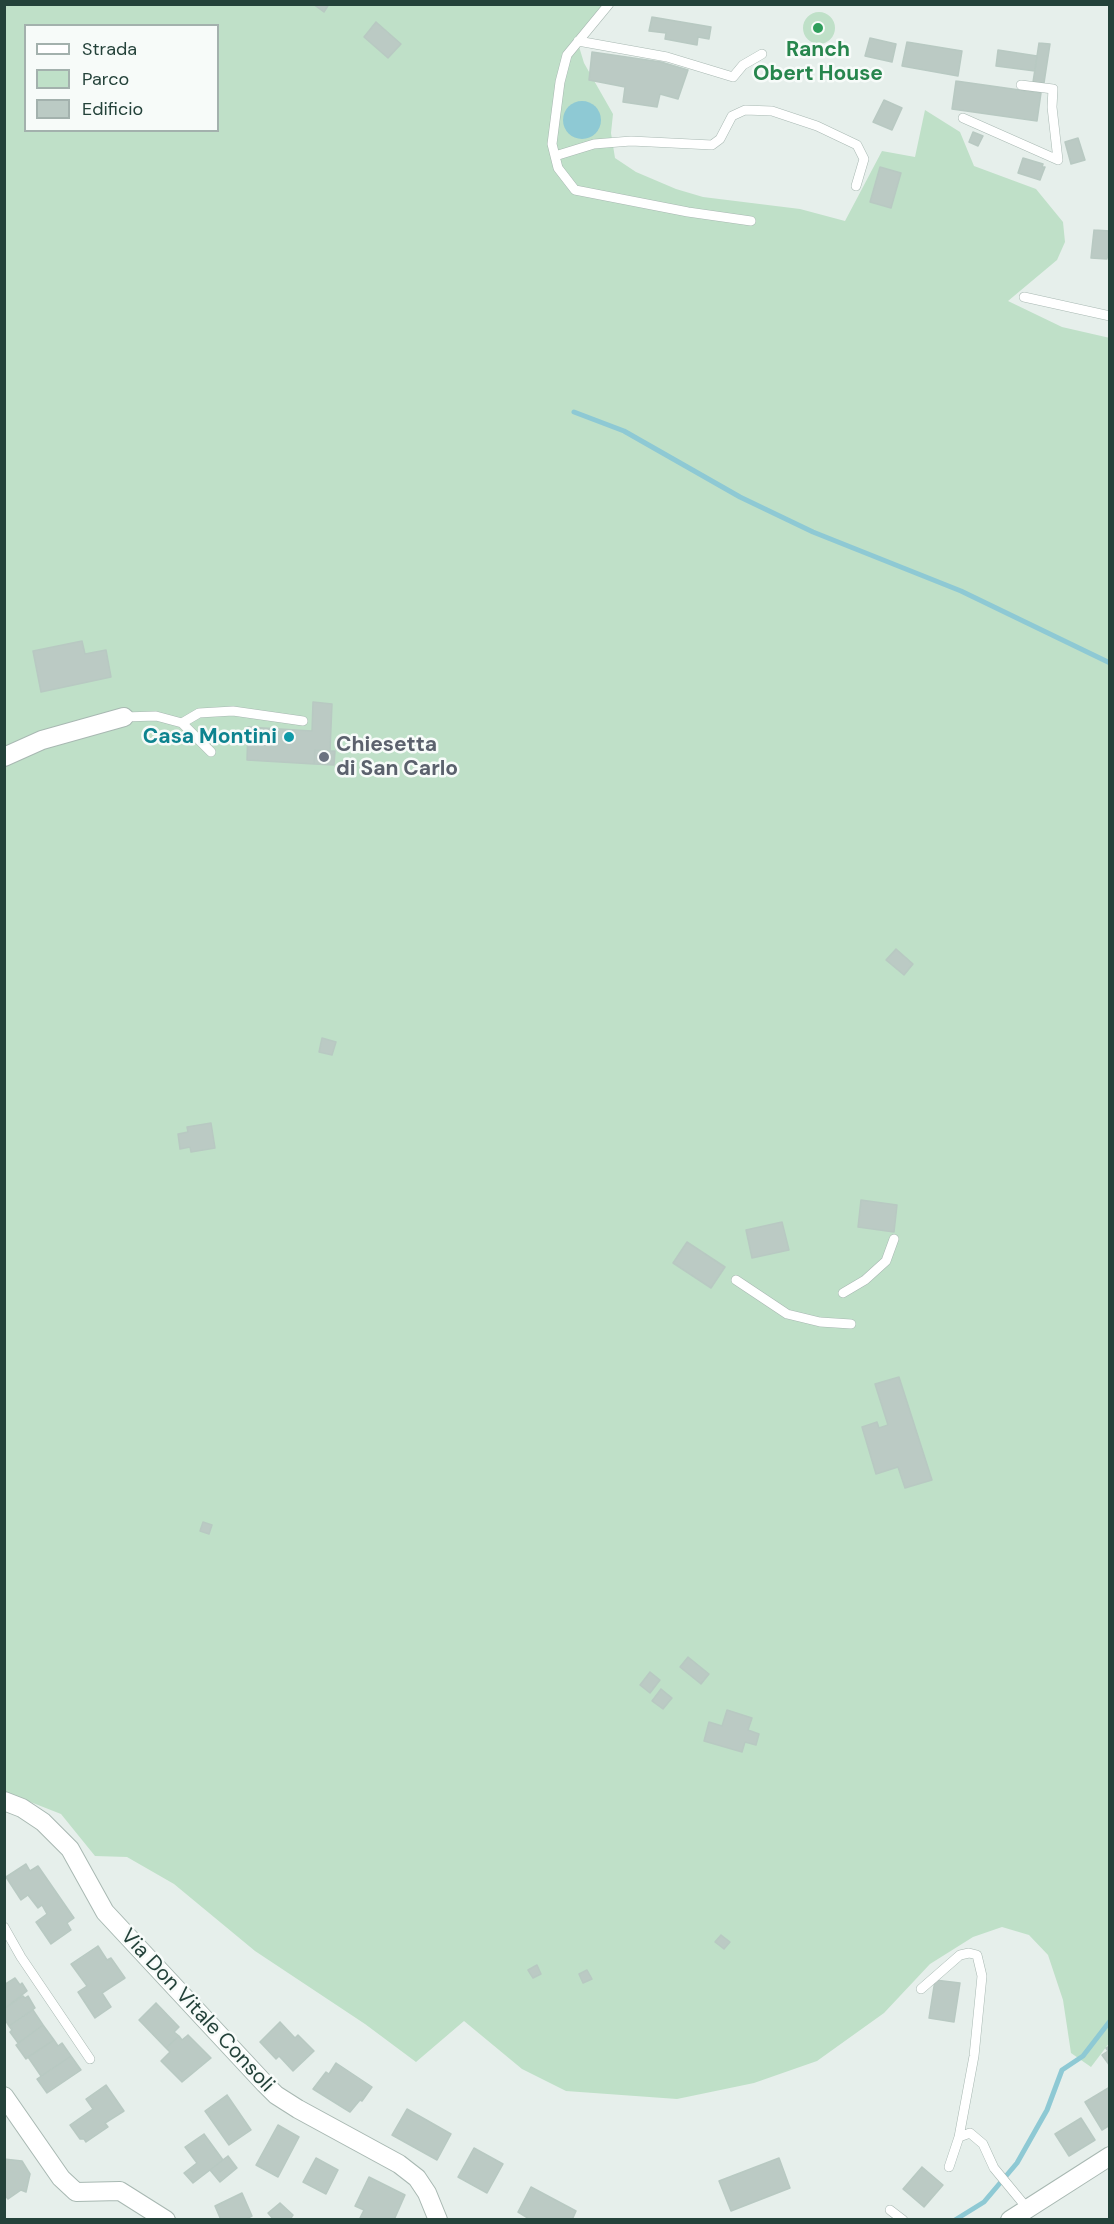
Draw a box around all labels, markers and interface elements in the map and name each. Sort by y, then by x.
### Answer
marker: Ranch Obert House [811,21,825,35]
legend [24,24,219,132]
text: Strada [82,37,137,61]
place label: Ranch Obert House [753,37,883,87]
text: Parco [82,67,129,91]
text: Edificio [82,97,143,121]
place label: Casa Montini [143,724,277,750]
marker: Casa Montini [282,730,296,744]
place label: Chiesetta di San Carlo [336,732,458,782]
marker: Chiesetta di San Carlo [317,750,331,764]
street label: Via Don Vitale Consoli [115,1924,279,2098]

